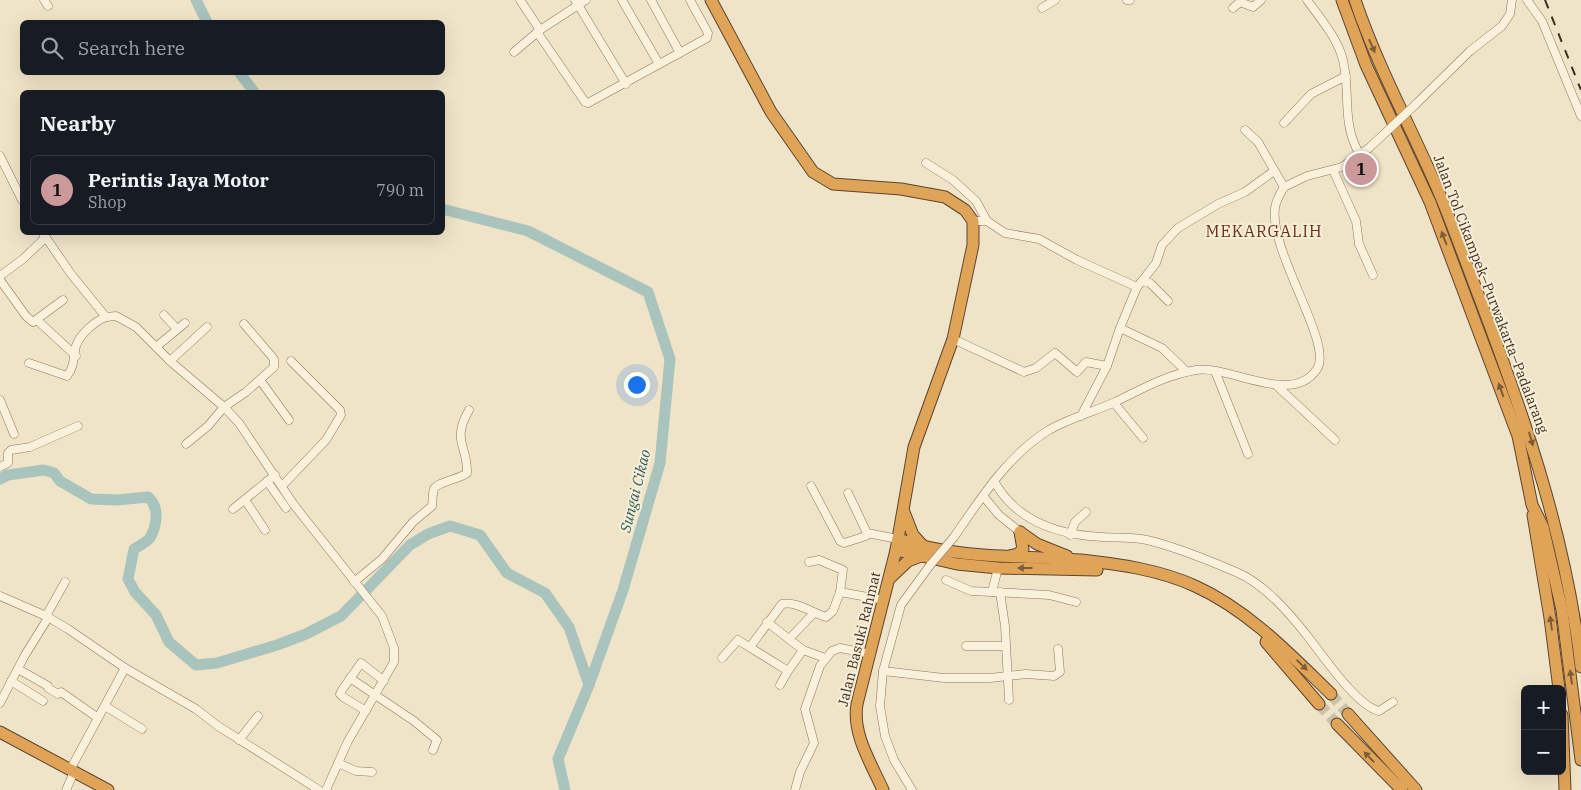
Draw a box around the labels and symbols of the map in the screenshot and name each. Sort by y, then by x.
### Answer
one-way arrow [1368,39,1376,53]
pin: 1 [1345,150,1377,188]
street label: Jalan Tol Cikampek–Purwakarta–Padalarang [1429,152,1553,436]
district label: MEKARGALIH [1205,221,1323,241]
one-way arrow [1440,231,1447,246]
your location [624,372,650,398]
one-way arrow [1497,383,1504,398]
one-way arrow [1527,432,1535,447]
water label: Sungai Cikao [615,447,654,535]
one-way arrow [1017,564,1033,572]
street label: Jalan Basuki Rahmat [834,570,884,708]
one-way arrow [1547,615,1555,631]
one-way arrow [1295,659,1307,671]
one-way arrow [1567,668,1575,684]
one-way arrow [1363,751,1375,763]

